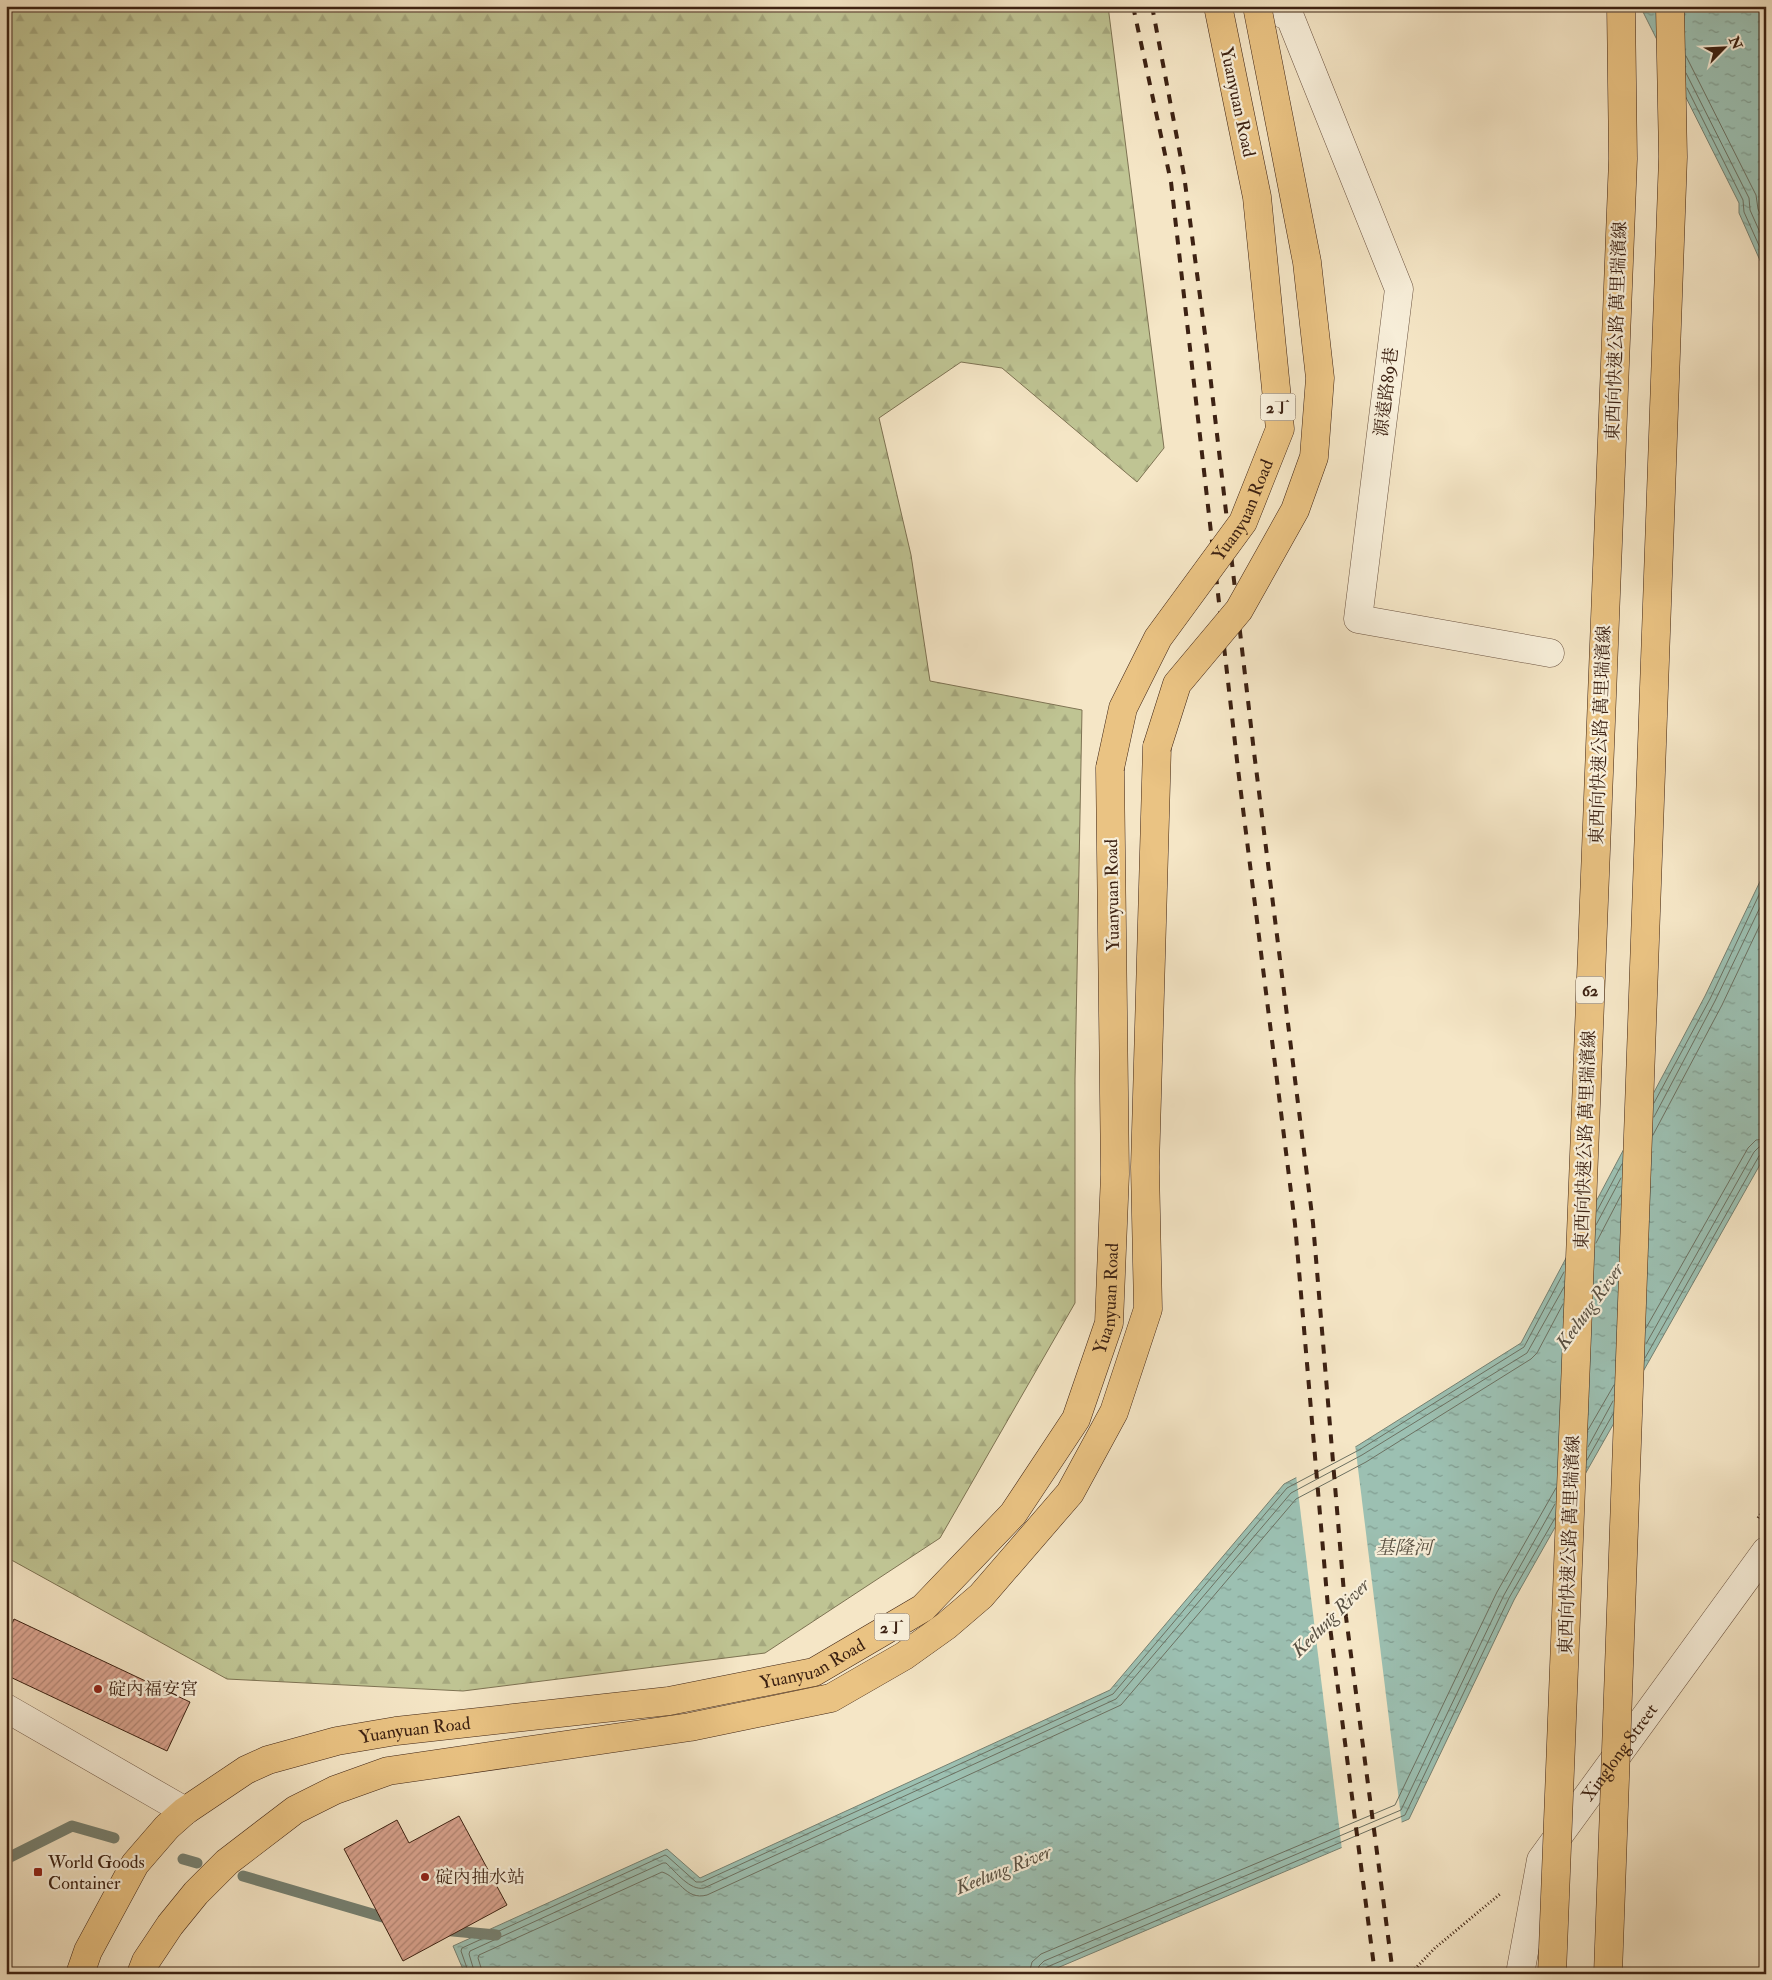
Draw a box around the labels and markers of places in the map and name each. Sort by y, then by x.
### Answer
place label: 碇內福安宮 [108,1678,198,1701]
marker: 碇內福安宮 [92,1683,104,1695]
place label: World Goods Container [47,1851,145,1895]
marker: World Goods Container [32,1866,44,1878]
place label: 碇內抽水站 [435,1866,525,1889]
marker: 碇內抽水站 [419,1871,431,1883]

